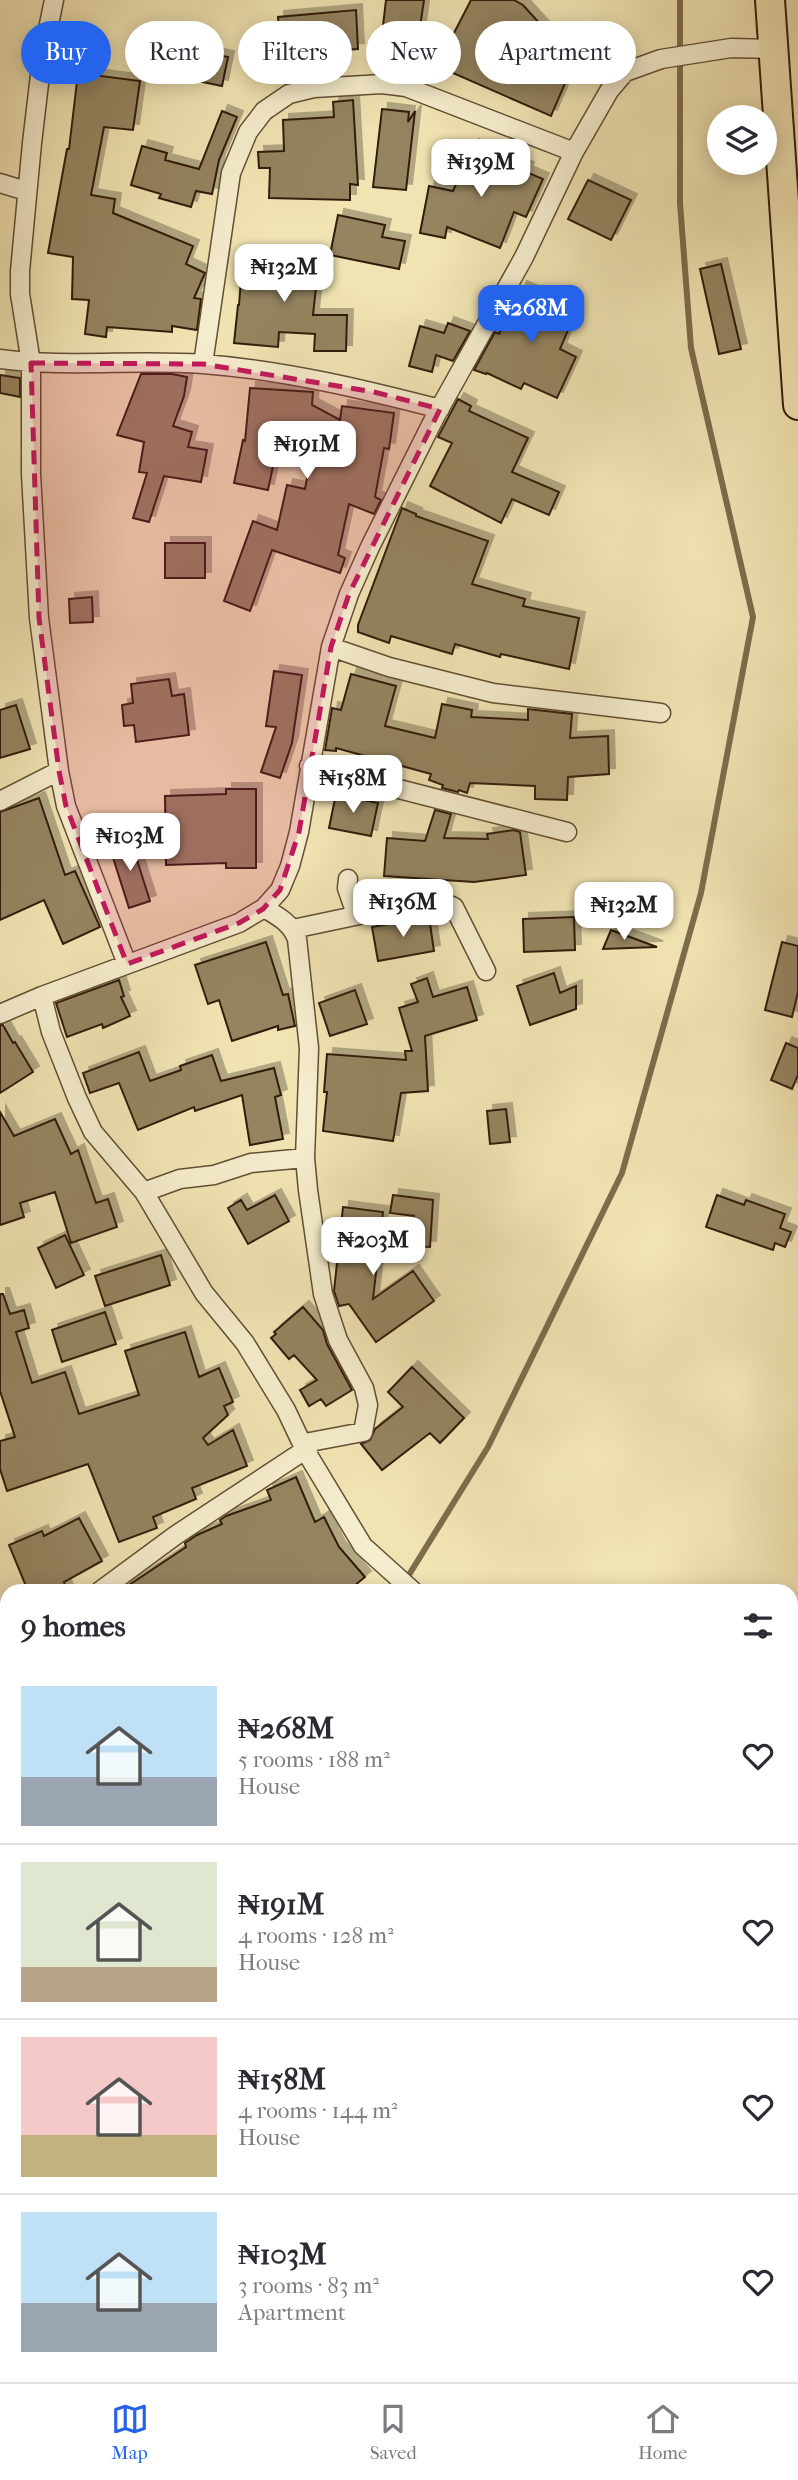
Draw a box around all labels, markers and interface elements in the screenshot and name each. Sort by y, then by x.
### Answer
chip: Buy [21,21,111,84]
chip: Rent [125,21,224,84]
chip: Filters [238,21,352,84]
chip: New [366,21,461,84]
chip: Apartment [475,21,636,84]
map controls [707,105,777,175]
button: layers [707,105,777,175]
pin: ₦139M [432,140,530,199]
text: ₦139M [447,148,515,175]
pin: ₦132M [235,244,333,304]
text: ₦132M [250,253,318,280]
pin: ₦268M [482,286,580,345]
text: ₦268M [494,294,568,321]
pin: ₦191M [258,421,356,481]
text: ₦191M [274,430,340,457]
pin: ₦158M [304,756,402,815]
text: ₦158M [319,764,387,791]
pin: ₦103M [81,814,179,873]
text: ₦103M [96,822,164,849]
pin: ₦136M [354,880,452,939]
pin: ₦132M [575,883,673,942]
text: ₦136M [369,888,437,915]
text: ₦132M [590,891,658,918]
pin: ₦203M [324,1218,422,1277]
text: ₦203M [337,1226,409,1253]
icon: filters [739,1607,777,1645]
text: 9 homes [21,1609,126,1644]
text: ₦268M [238,1711,334,1746]
icon: home [77,1714,161,1798]
icon: heart [739,1737,777,1775]
text: 5 rooms · 188 m² [238,1746,390,1773]
text: House [238,1773,300,1800]
text: ₦191M [238,1887,324,1922]
icon: home [77,1890,161,1974]
icon: heart [739,1913,777,1951]
text: 4 rooms · 128 m² [238,1922,394,1949]
text: House [238,1949,300,1976]
text: ₦158M [238,2062,326,2097]
icon: home [77,2065,161,2149]
icon: heart [739,2088,777,2126]
text: 4 rooms · 144 m² [238,2097,398,2124]
text: House [238,2124,300,2151]
text: ₦103M [238,2237,327,2272]
icon: home [77,2240,161,2324]
icon: heart [739,2263,777,2301]
text: 3 rooms · 83 m² [238,2272,379,2299]
text: Apartment [238,2299,346,2326]
tab: Map [111,2400,149,2464]
tab: Saved [370,2400,417,2464]
tab: Home [638,2400,687,2464]

